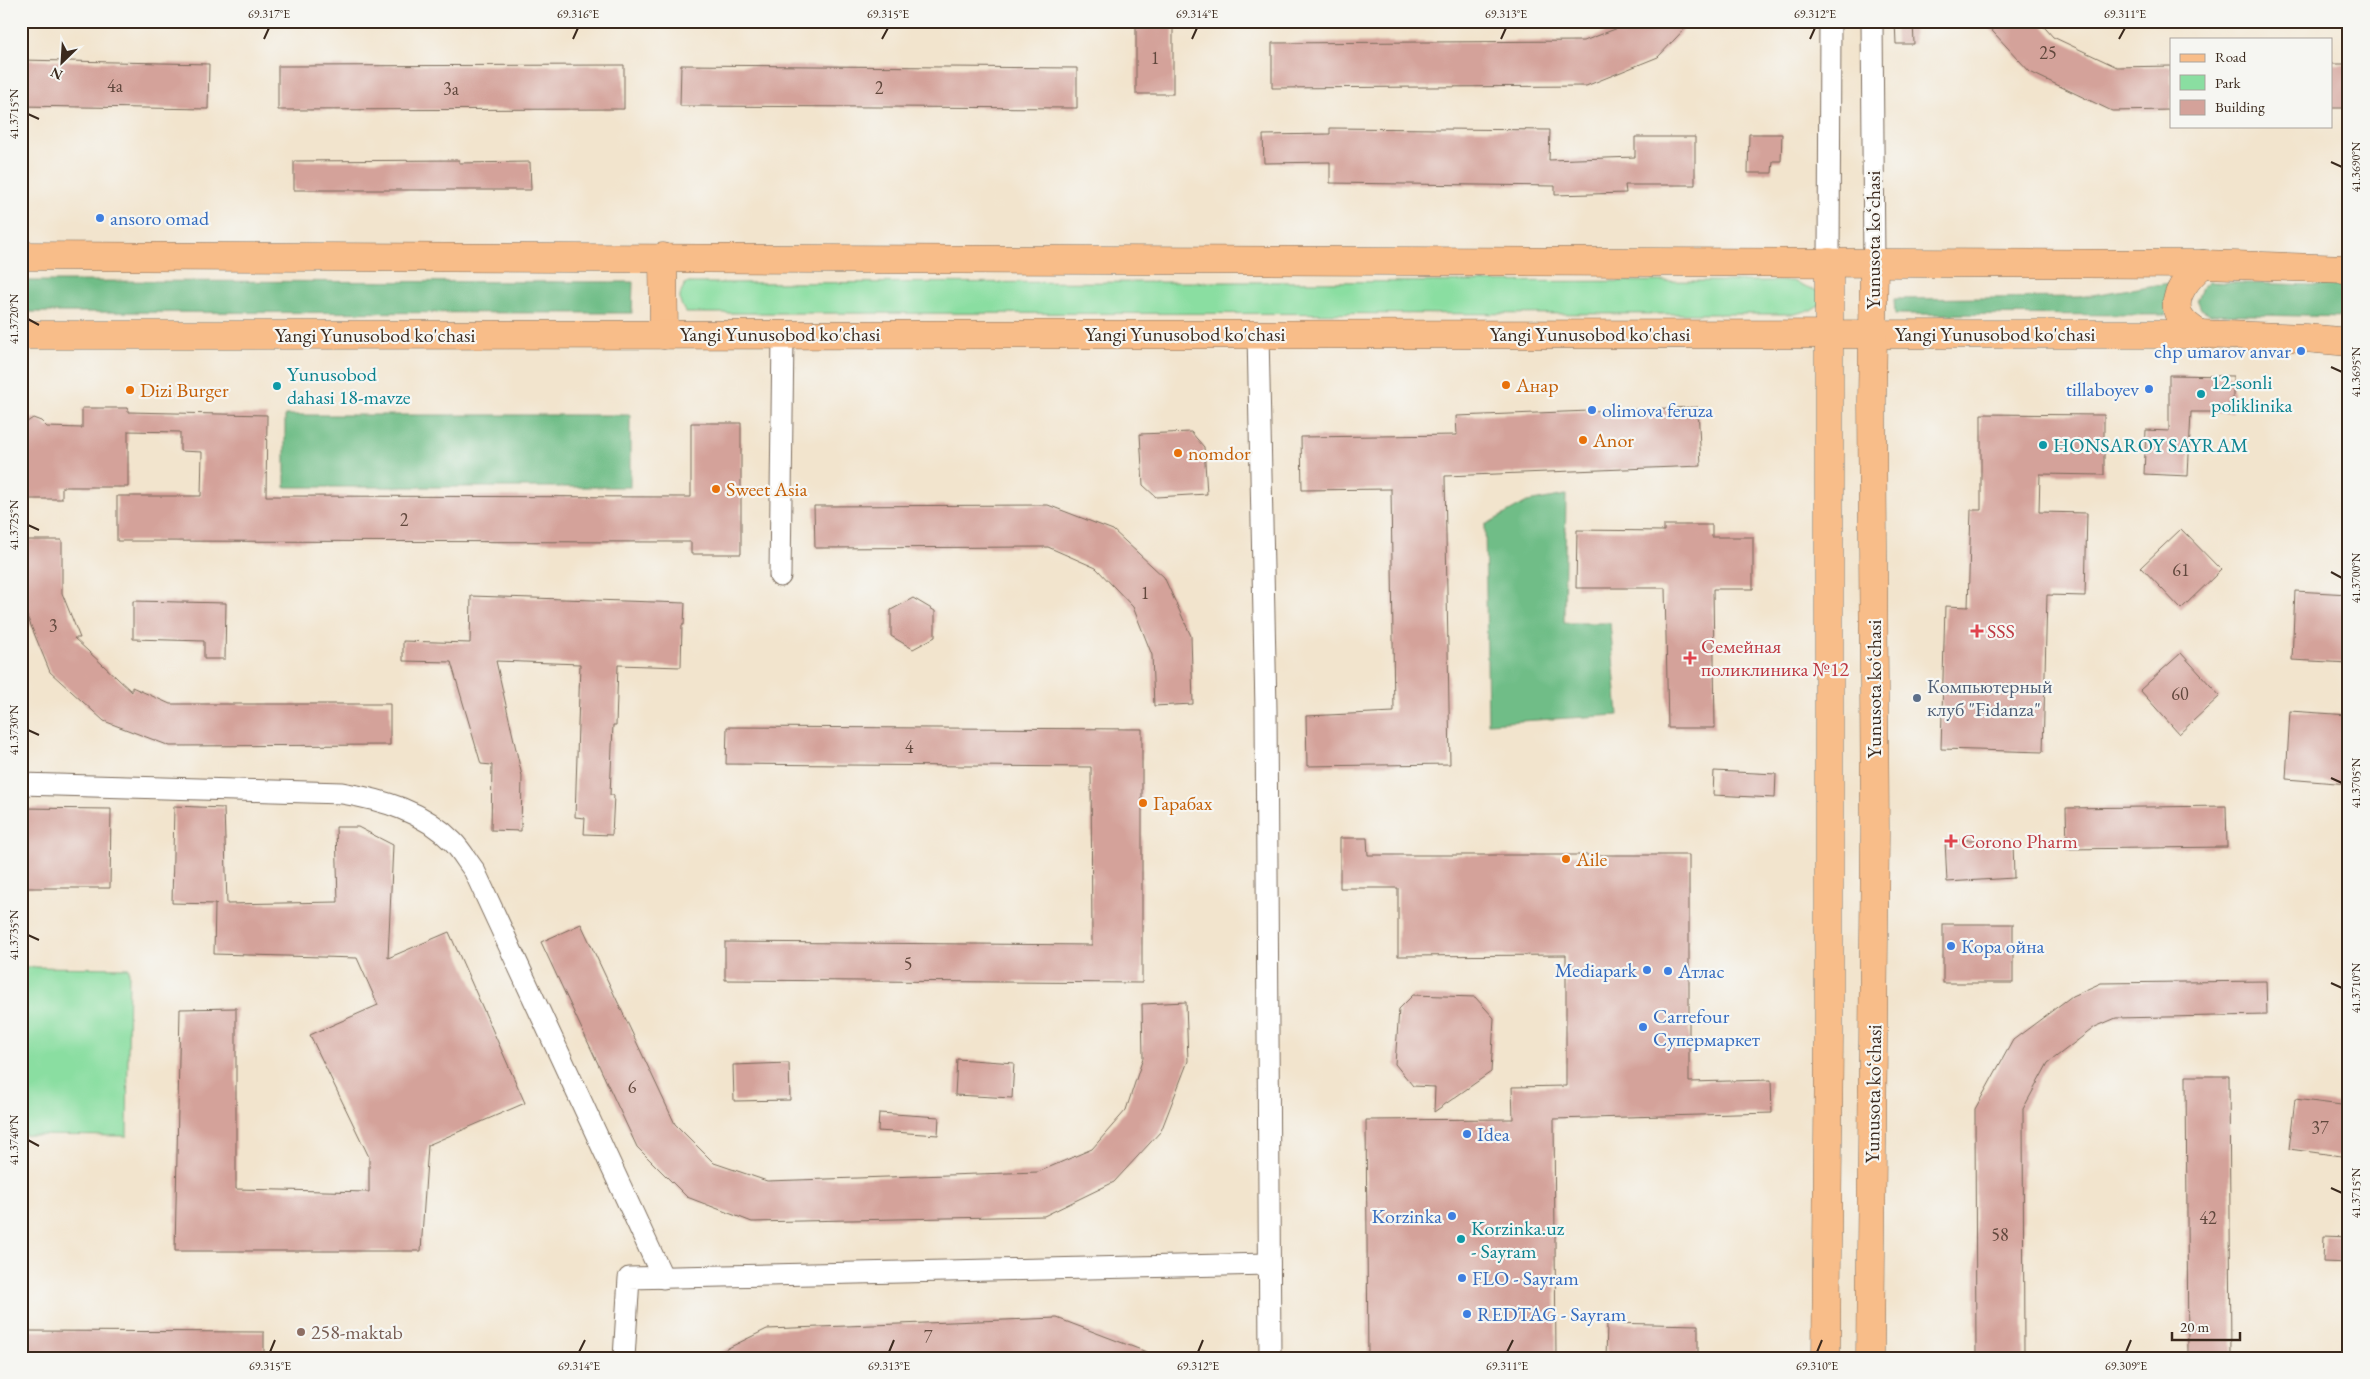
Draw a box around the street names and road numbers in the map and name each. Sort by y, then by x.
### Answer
street label: Yunusota koʻchasi [1860,170,1886,309]
street label: Yangi Yunusobod ko'chasi [680,321,880,347]
street label: Yangi Yunusobod ko'chasi [1085,321,1285,347]
street label: Yangi Yunusobod ko'chasi [1490,321,1690,347]
street label: Yangi Yunusobod ko'chasi [1895,321,2095,347]
street label: Yangi Yunusobod ko'chasi [275,322,475,348]
street label: Yunusota koʻchasi [1861,619,1887,758]
street label: Yunusota koʻchasi [1859,1024,1887,1164]

